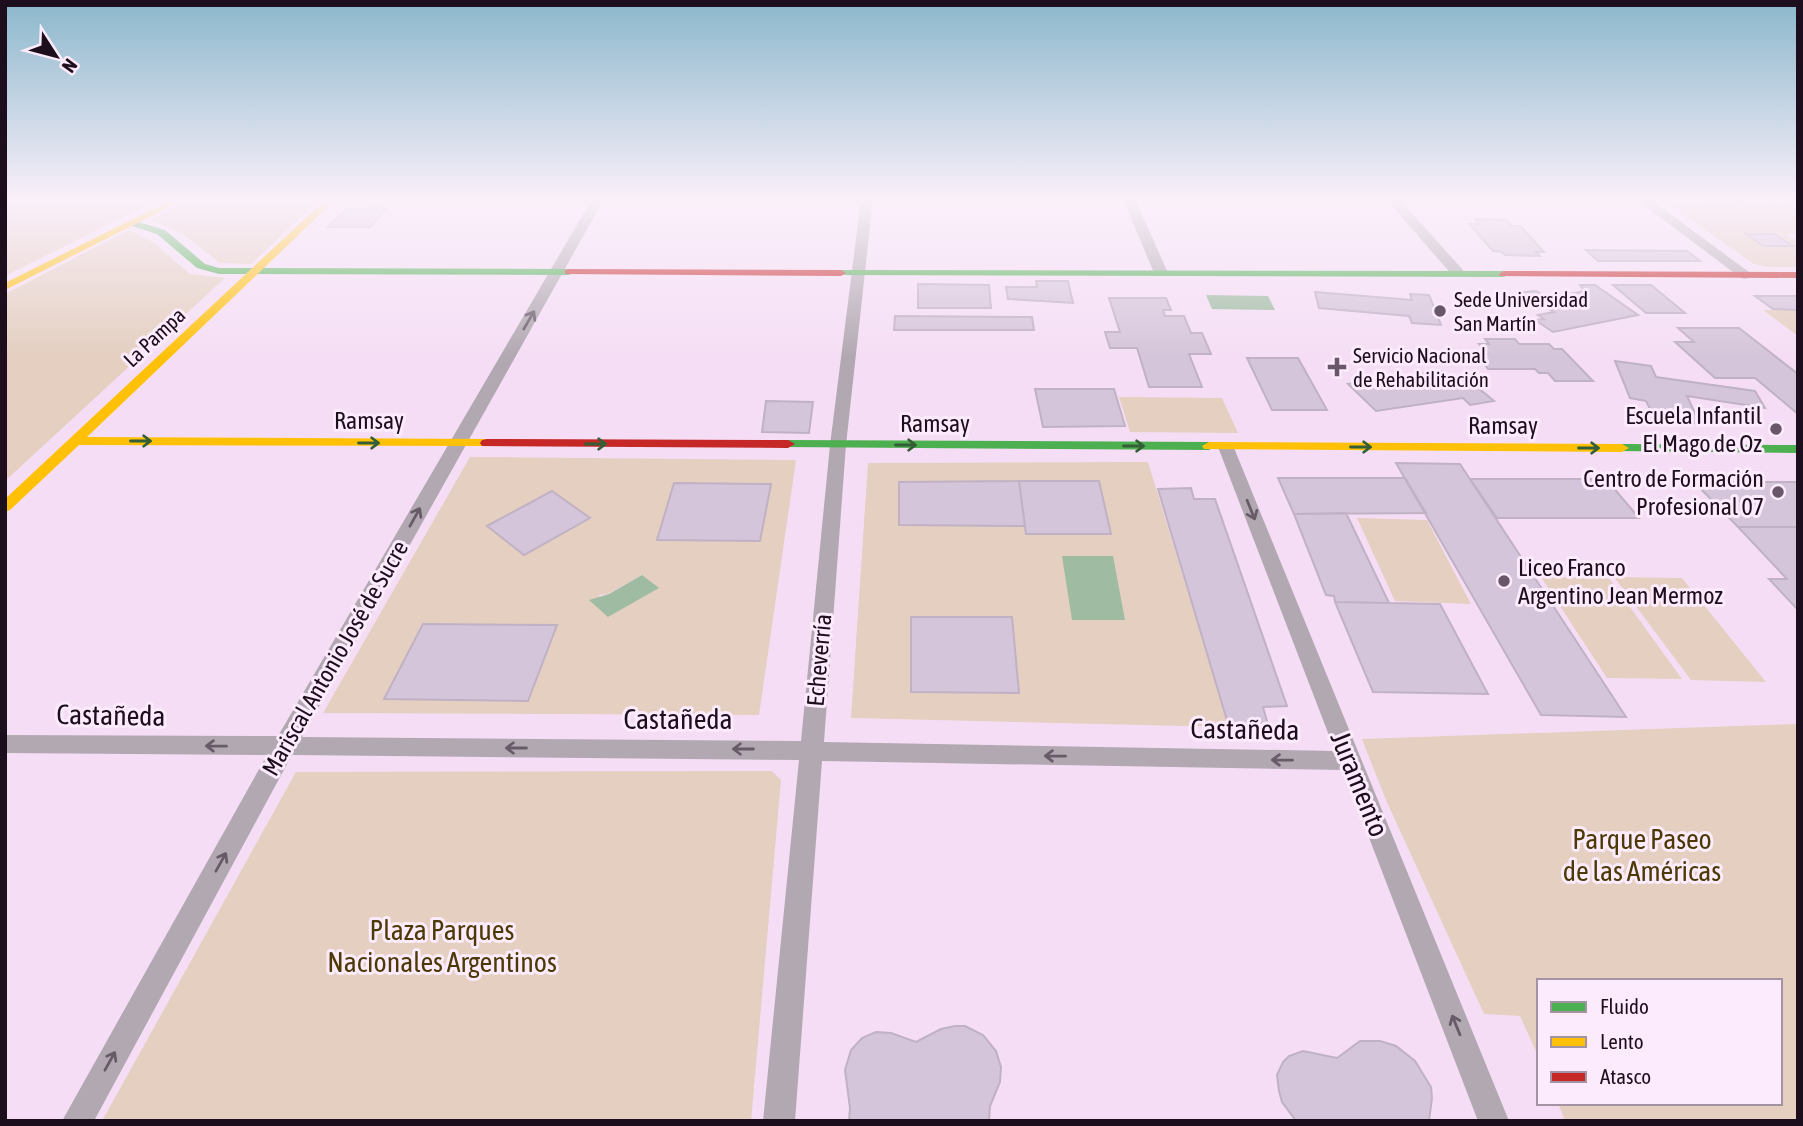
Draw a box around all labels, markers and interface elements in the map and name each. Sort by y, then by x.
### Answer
north arrow [21,21,91,91]
text: N [58,55,82,77]
place label: Sede Universidad San Martín [1454,287,1588,335]
street label: La Pampa [118,303,190,371]
marker: Sede Universidad San Martín [1432,303,1448,319]
one-way arrow [523,310,536,331]
place label: Servicio Nacional de Rehabilitación [1353,343,1489,391]
marker: Servicio Nacional de Rehabilitación [1327,357,1347,377]
place label: Escuela Infantil El Mago de Oz [1625,402,1763,457]
street label: Ramsay [334,407,404,434]
street label: Ramsay [900,410,970,437]
street label: Ramsay [1468,412,1538,439]
marker: Escuela Infantil El Mago de Oz [1768,421,1784,437]
one-way arrow [130,434,153,448]
one-way arrow [357,436,380,450]
one-way arrow [585,437,608,451]
one-way arrow [895,438,918,452]
one-way arrow [1122,439,1145,453]
one-way arrow [1350,440,1373,454]
one-way arrow [1577,441,1600,455]
place label: Centro de Formación Profesional 07 [1583,465,1764,520]
marker: Centro de Formación Profesional 07 [1770,484,1786,500]
one-way arrow [1245,499,1258,520]
one-way arrow [409,507,422,528]
street label: Mariscal Antonio José de Sucre [257,536,413,780]
place label: Liceo Franco Argentino Jean Mermoz [1518,554,1723,609]
marker: Liceo Franco Argentino Jean Mermoz [1496,573,1512,589]
street label: Echeverría [802,613,836,707]
street label: Castañeda [56,698,166,732]
street label: Castañeda [623,703,733,735]
street label: Castañeda [1190,712,1300,746]
street label: Juramento [1324,727,1396,841]
one-way arrow [205,739,228,753]
one-way arrow [504,741,527,755]
one-way arrow [732,742,755,756]
one-way arrow [1043,749,1066,763]
one-way arrow [1271,753,1294,766]
park label: Parque Paseo de las Américas [1563,823,1721,887]
one-way arrow [214,852,228,873]
park label: Plaza Parques Nacionales Argentinos [327,914,557,978]
legend [1537,979,1782,1105]
text: Fluido [1600,994,1649,1018]
one-way arrow [1448,1014,1461,1036]
text: Lento [1600,1029,1644,1053]
one-way arrow [104,1051,118,1072]
text: Atasco [1600,1064,1651,1088]

